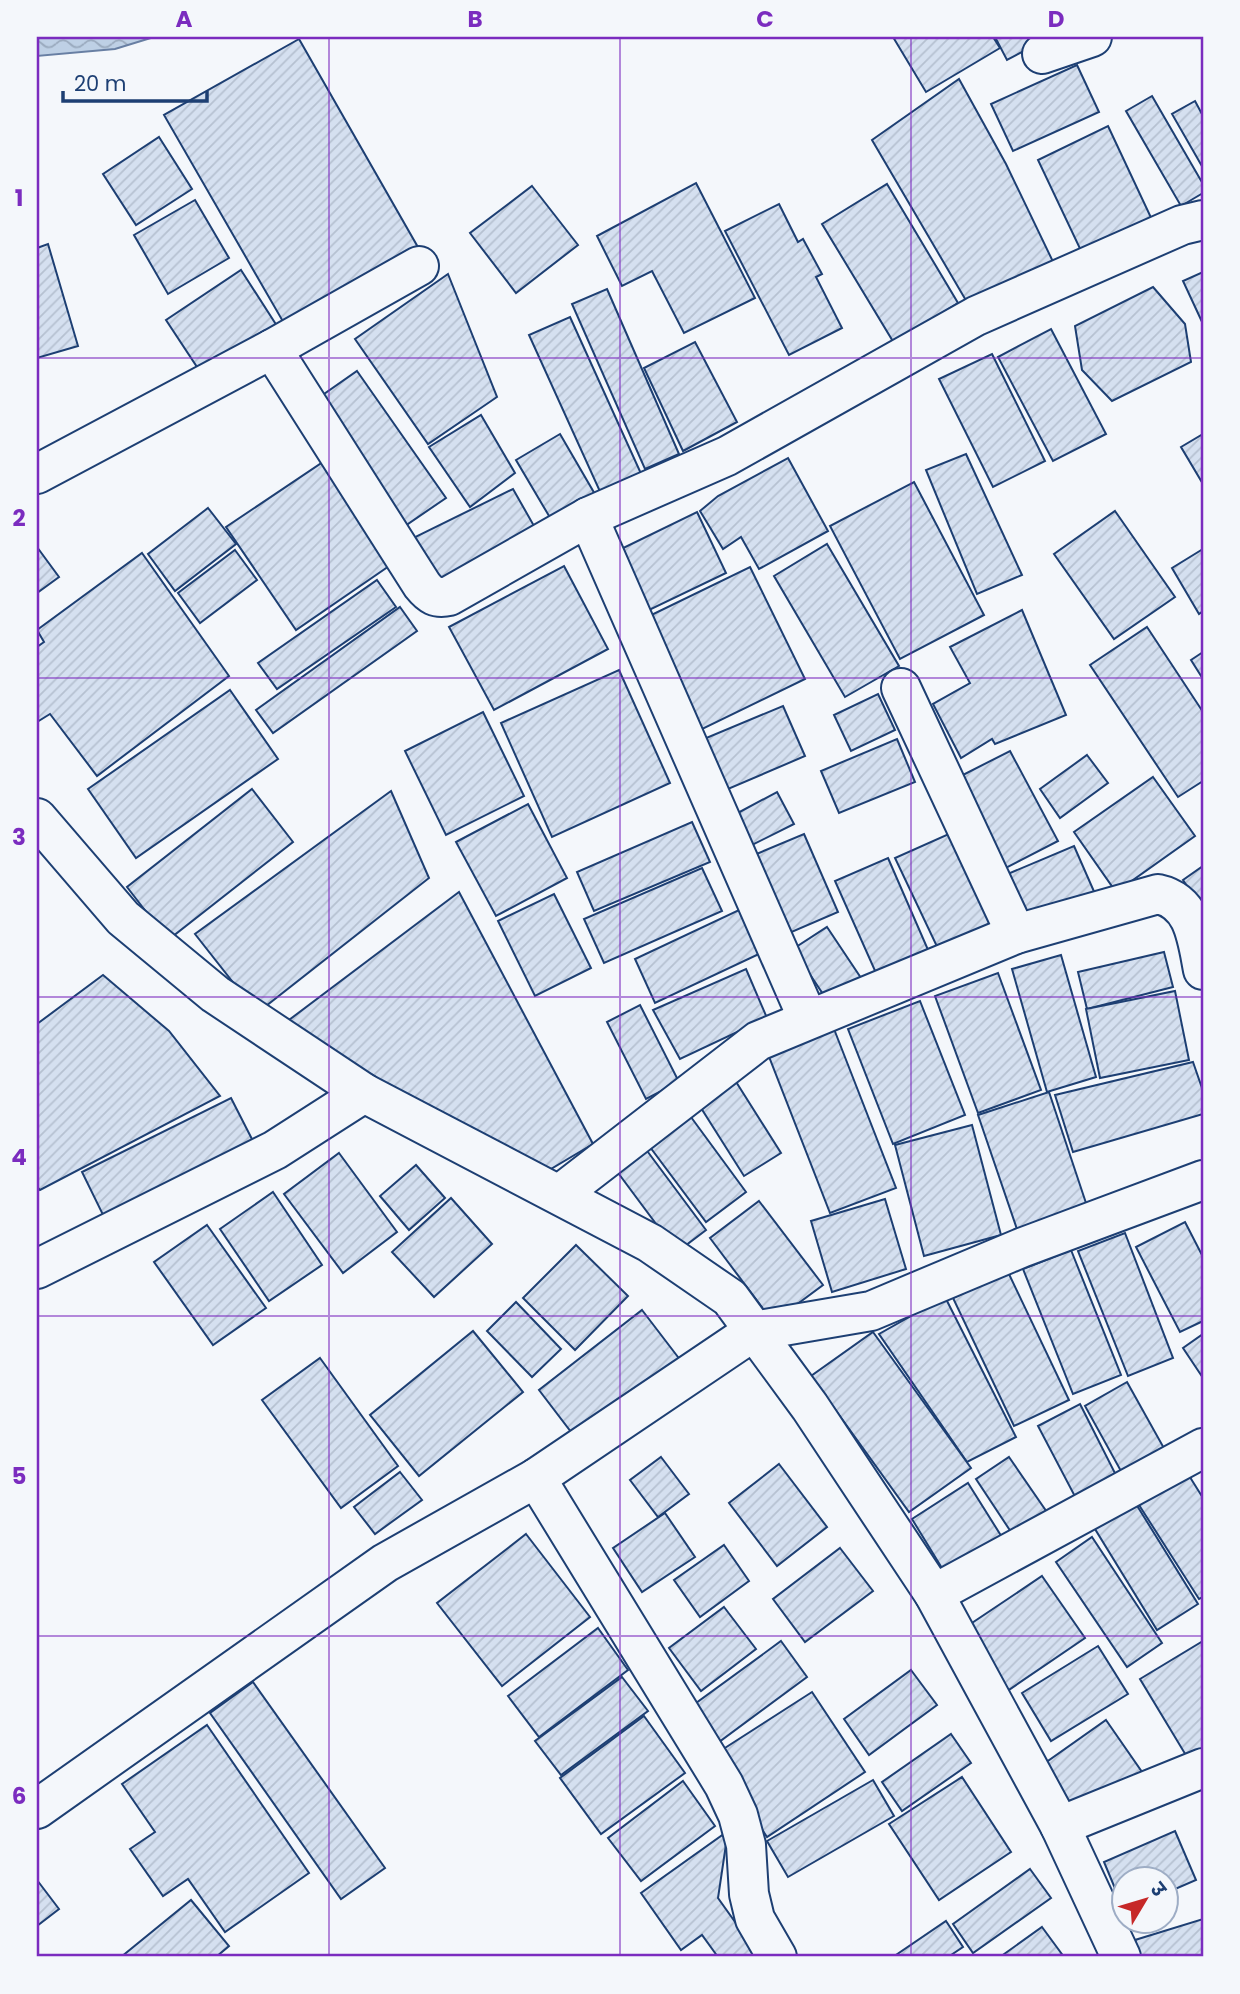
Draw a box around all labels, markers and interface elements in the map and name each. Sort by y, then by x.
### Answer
text: A [176,3,193,35]
text: B [467,3,483,35]
text: C [756,3,774,35]
text: D [1048,3,1064,35]
scale bar [63,60,206,104]
text: 20 m [74,69,127,98]
text: 1 [15,182,23,214]
text: 2 [12,502,26,534]
text: 3 [12,821,26,853]
text: 4 [11,1141,27,1173]
text: 5 [12,1460,26,1492]
text: 6 [12,1780,26,1812]
north arrow [1110,1864,1180,1934]
text: उ [1143,1877,1173,1903]

